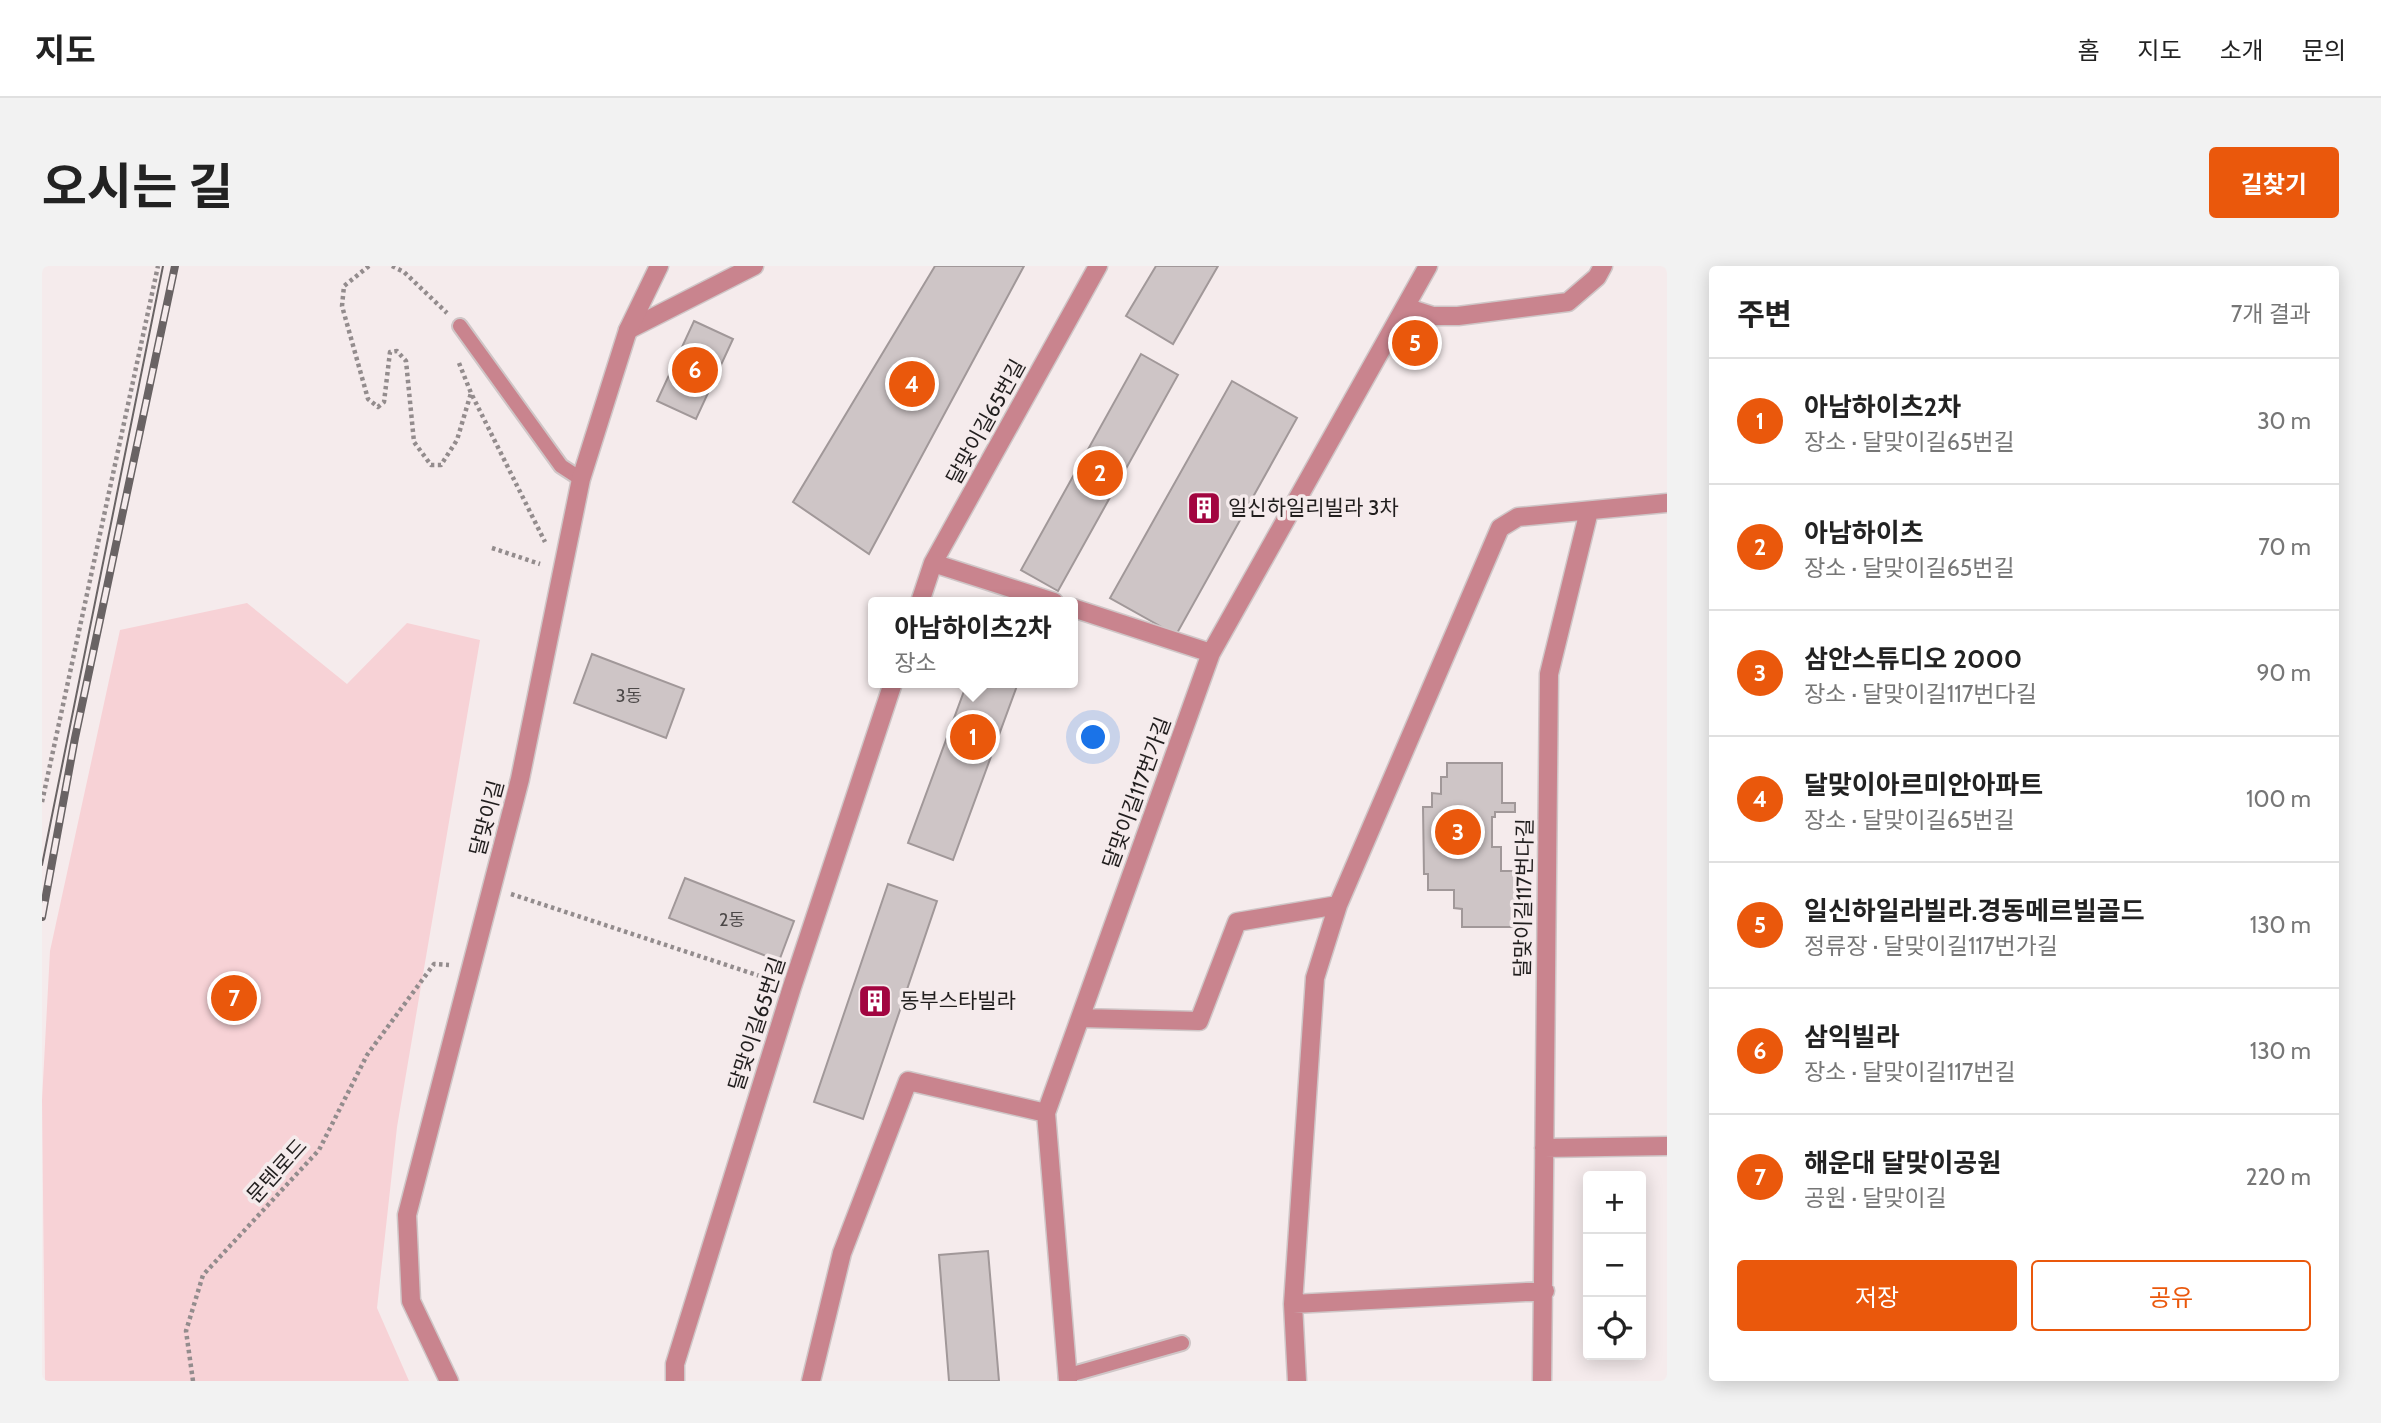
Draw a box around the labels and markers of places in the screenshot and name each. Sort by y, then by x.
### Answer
pin: 5 [1392,317,1438,369]
pin: 6 [672,344,718,396]
pin: 4 [889,358,935,410]
pin: 2 [1077,447,1123,499]
building icon: 일신하일리빌라 3차 [1185,489,1223,527]
place label: 일신하일리빌라 3차 [1228,495,1399,520]
pin: 1 [950,711,996,763]
pin: 3 [1435,806,1481,858]
pin: 7 [211,972,257,1024]
building icon: 동부스타빌라 [856,982,894,1020]
place label: 동부스타빌라 [900,988,1016,1013]

